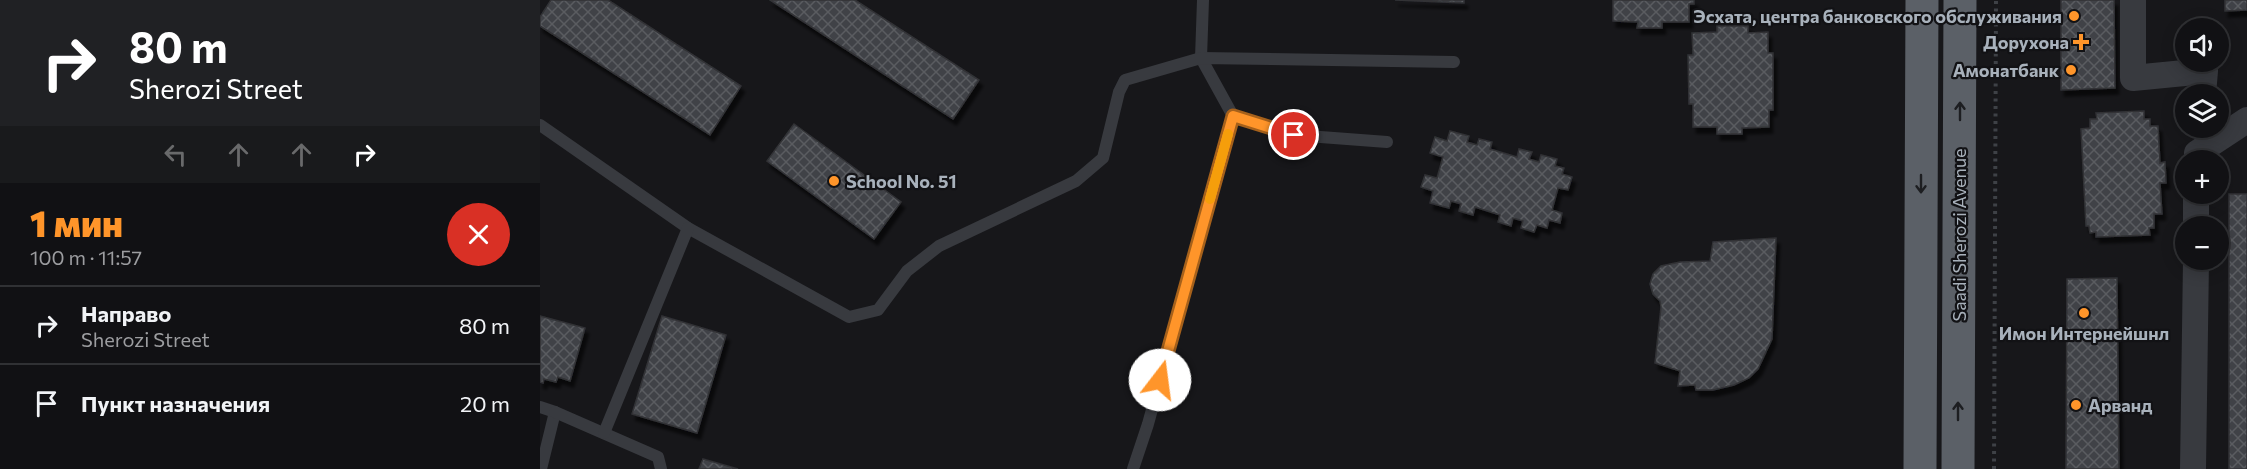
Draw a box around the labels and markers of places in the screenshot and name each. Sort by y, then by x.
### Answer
place label: Эсхата, центра банковского обслуживания [1693,5,2062,27]
marker: Эсхата, центра банковского обслуживания [2067,9,2081,23]
place label: Дорухона [1983,31,2069,53]
marker: Дорухона [2074,35,2088,49]
place label: Амонатбанк [1953,59,2060,81]
marker: Амонатбанк [2064,63,2078,77]
pin [1268,109,1319,160]
place label: School No. 51 [846,170,957,192]
marker: School No. 51 [827,174,841,188]
marker: Имон Интернейшнл [2077,306,2091,320]
place label: Имон Интернейшнл [1999,322,2169,344]
place label: Арванд [2088,394,2152,416]
marker: Арванд [2069,398,2083,412]

